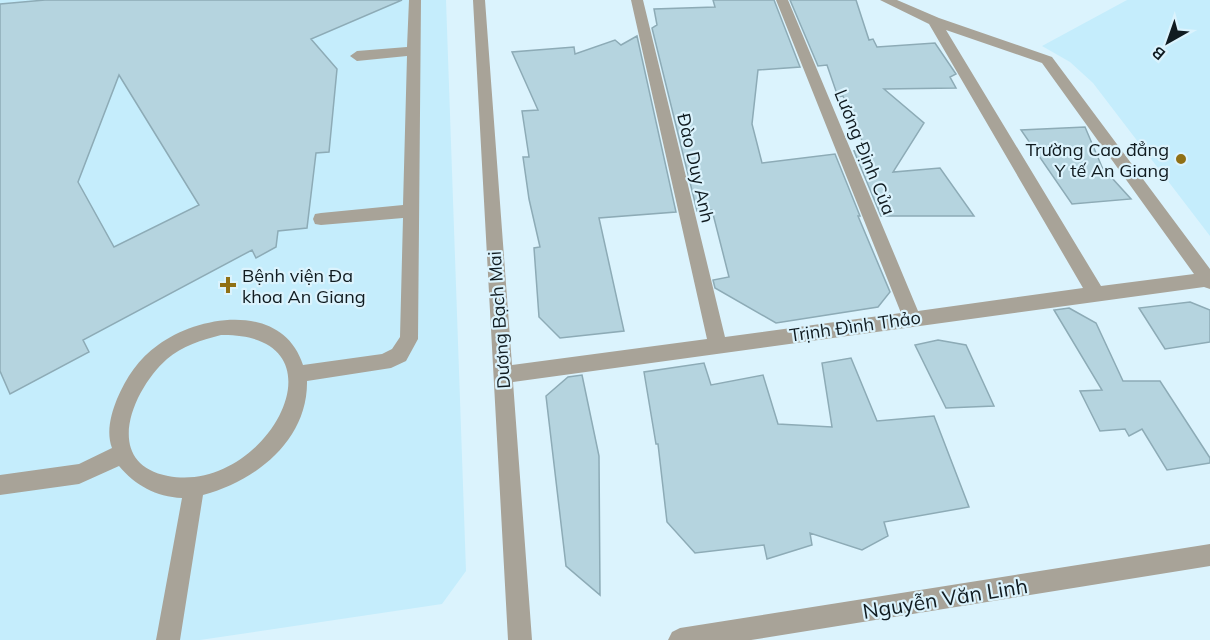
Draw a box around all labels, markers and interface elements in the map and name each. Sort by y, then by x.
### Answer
north arrow [1138,12,1198,72]
text: B [1148,42,1169,65]
street label: Lương Định Của [829,86,901,218]
street label: Đào Duy Anh [672,111,720,225]
place label: Trường Cao đẳng Y tế An Giang [1025,138,1169,182]
marker: Trường Cao đẳng Y tế An Giang [1174,152,1188,166]
street label: Dương Bạch Mai [483,250,515,390]
place label: Bệnh viện Đa khoa An Giang [242,264,366,308]
marker: Bệnh viện Đa khoa An Giang [219,276,237,294]
street label: Trịnh Đình Thảo [788,305,922,347]
street label: Nguyễn Văn Linh [861,572,1029,624]

